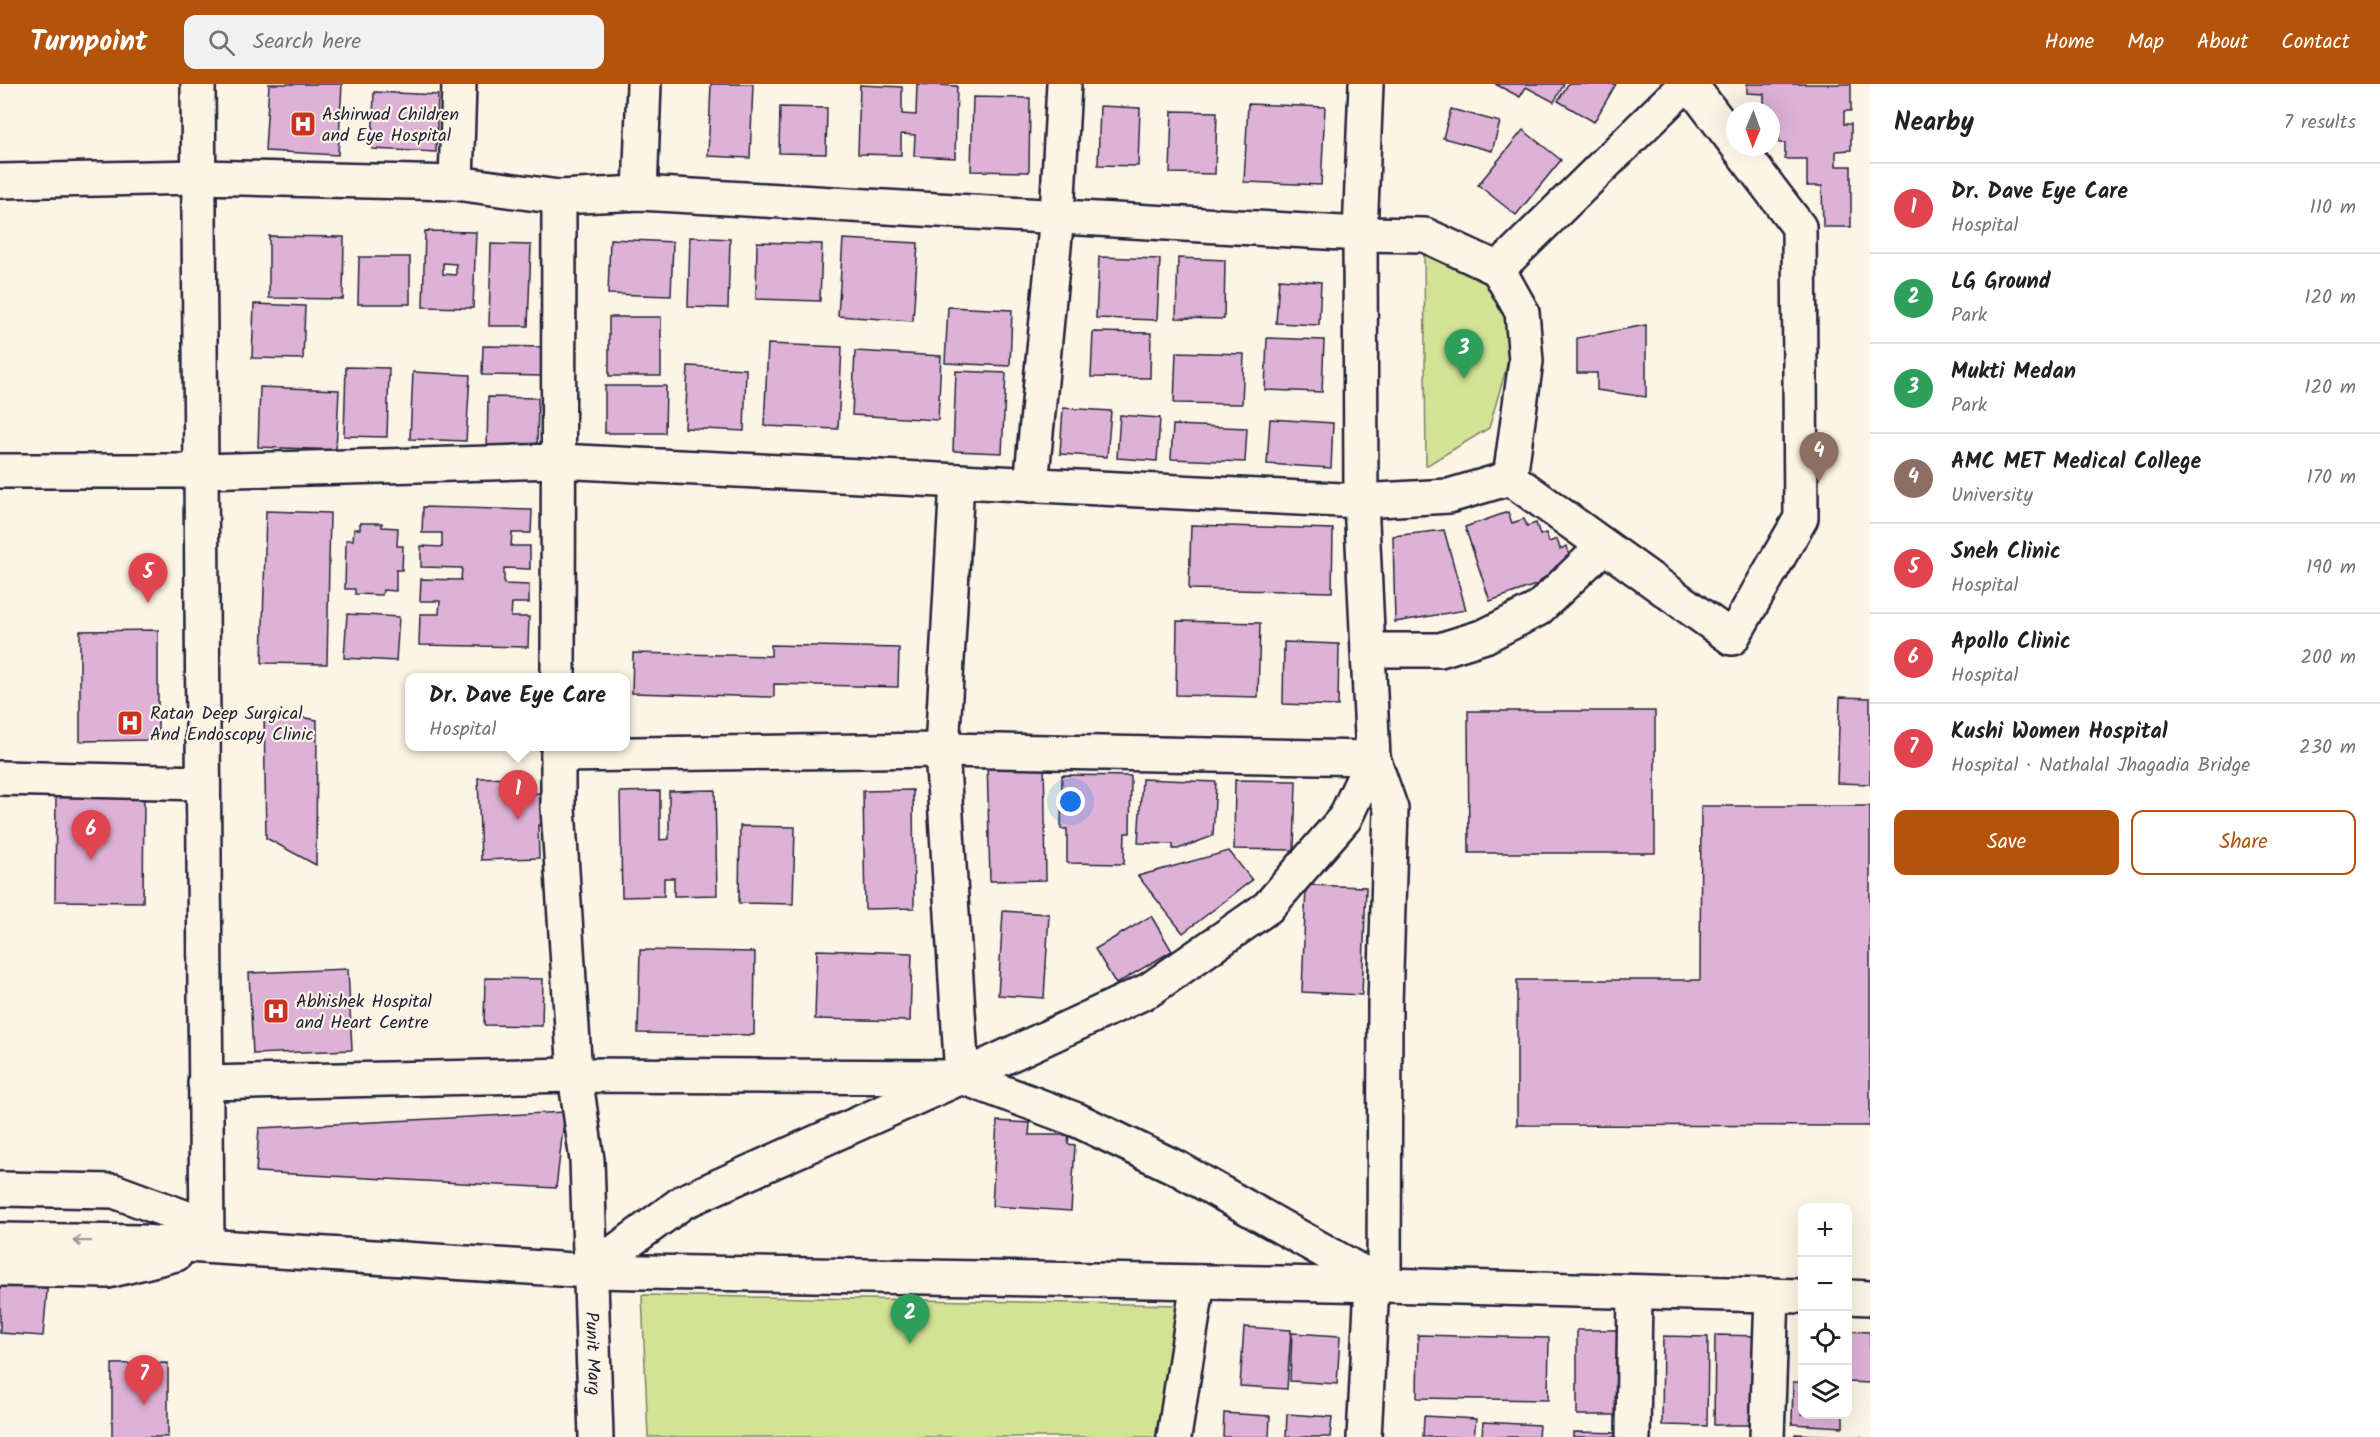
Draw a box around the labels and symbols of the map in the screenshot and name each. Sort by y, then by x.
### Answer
place label: Ashirwad Children and Eye Hospital [322,101,459,151]
north arrow [1726,102,1780,156]
hospital icon: Ashirwad Children and Eye Hospital [288,109,318,139]
pin: 3 [1444,330,1484,379]
pin: 4 [1800,432,1838,482]
pin: 5 [128,554,168,603]
place label: Ratan Deep Surgical And Endoscopy Clinic [150,700,313,750]
hospital icon: Ratan Deep Surgical And Endoscopy Clinic [115,708,145,738]
pin: 1 [498,770,538,820]
your location [1056,787,1085,816]
pin: 6 [72,810,110,860]
place label: Abhishek Hospital and Heart Centre [296,988,433,1038]
hospital icon: Abhishek Hospital and Heart Centre [261,996,291,1026]
one-way arrow [73,1235,93,1247]
pin: 2 [890,1294,930,1344]
street label: Punit Marg [576,1311,608,1396]
pin: 7 [124,1356,164,1405]

